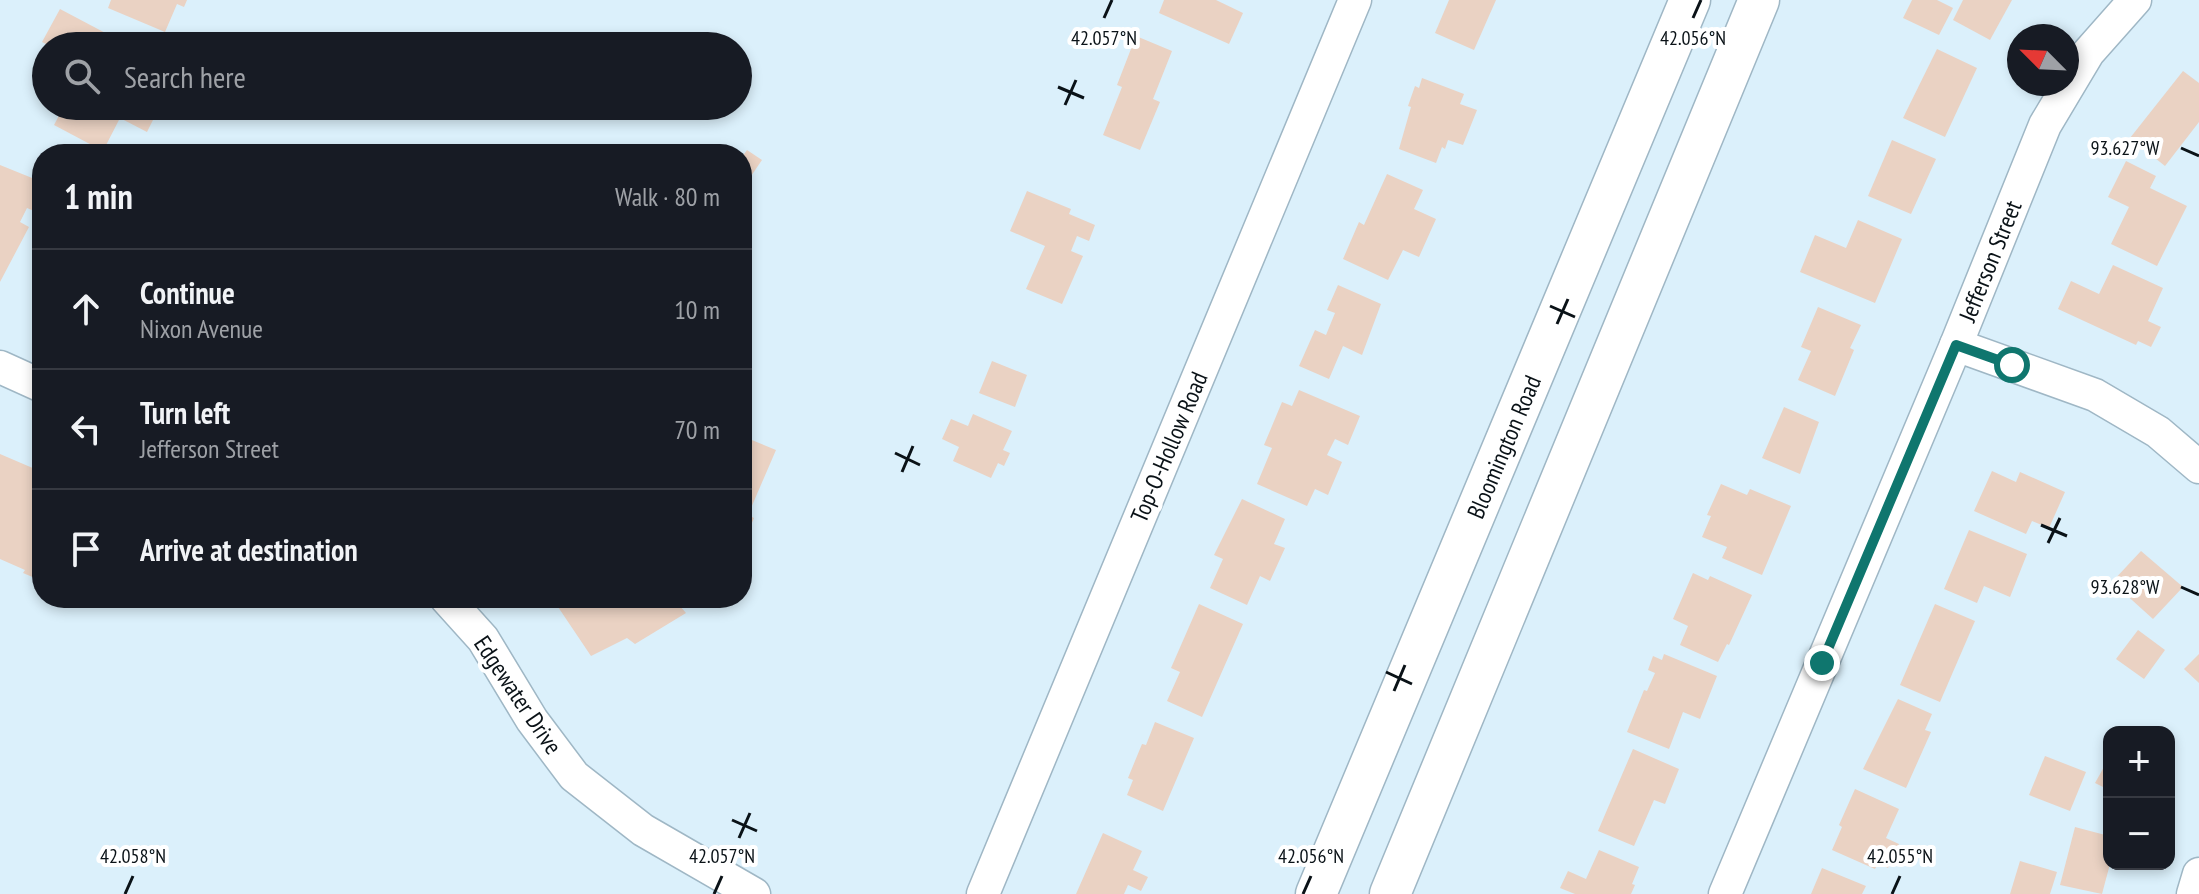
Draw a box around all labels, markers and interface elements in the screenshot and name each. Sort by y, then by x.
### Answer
north arrow [2007,24,2079,96]
text: 42.057°N [1071,25,1137,51]
text: 42.056°N [1660,25,1726,51]
search box [32,32,752,120]
icon: search [60,54,104,98]
text: Search here [124,57,246,96]
text: 93.627°W [2091,135,2160,161]
text: 1 min [64,174,133,218]
text: Walk · 80 m [615,180,720,213]
street label: Jefferson Street [1951,195,2029,327]
text: Continue [140,273,235,312]
icon: ahead [64,287,108,331]
text: 10 m [674,293,720,326]
text: Nixon Avenue [140,312,263,345]
route start [1994,347,2030,383]
street label: Top-O-Hollow Road [1123,367,1215,527]
street label: Bloomington Road [1460,371,1548,523]
text: Turn left [140,393,230,432]
icon: left [64,407,108,451]
text: 70 m [674,413,720,446]
text: Jefferson Street [140,432,279,465]
icon: arrive [64,527,108,571]
text: Arrive at destination [140,530,358,569]
text: 93.628°W [2091,574,2160,600]
street label: Edgewater Drive [467,630,569,760]
route end [1804,645,1840,681]
map controls [2103,726,2175,870]
button: + [2103,726,2175,798]
button: − [2103,798,2175,870]
text: 42.058°N [100,843,166,869]
text: 42.057°N [689,843,755,869]
text: 42.056°N [1278,843,1344,869]
text: 42.055°N [1867,843,1933,869]

